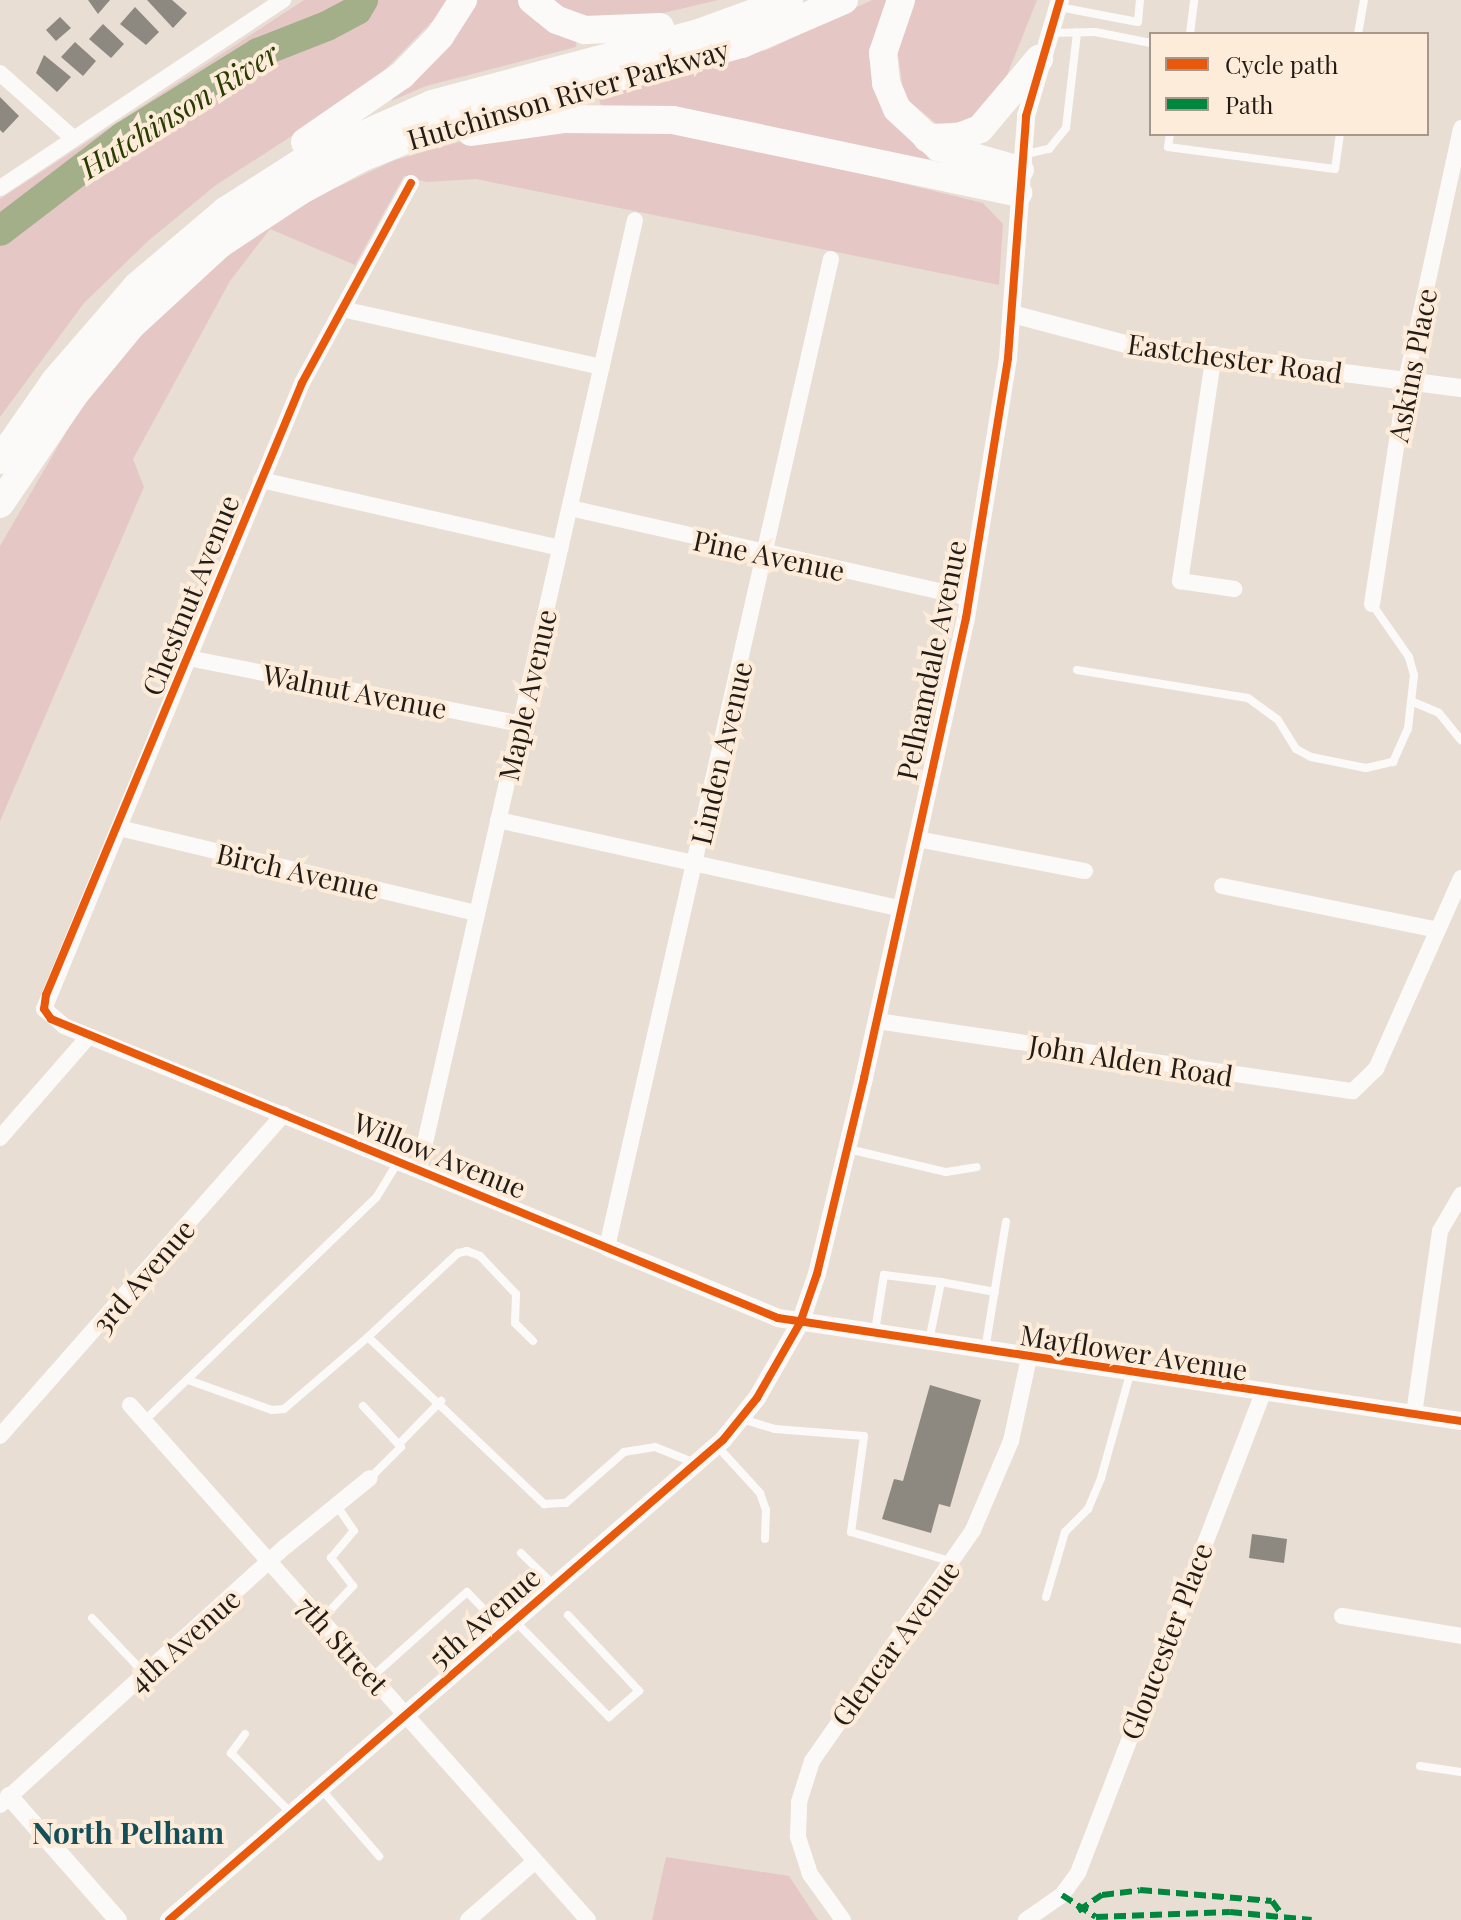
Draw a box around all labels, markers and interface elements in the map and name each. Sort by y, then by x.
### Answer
street label: Hutchinson River Parkway [403,32,733,156]
legend [1149,32,1429,136]
water label: Hutchinson River [73,35,285,185]
text: Cycle path [1225,48,1338,80]
text: Path [1225,88,1273,120]
street label: Askins Place [1381,285,1443,445]
street label: Eastchester Road [1125,326,1345,390]
street label: Chestnut Avenue [134,489,246,701]
street label: Pine Avenue [690,522,848,588]
street label: Pelhamdale Avenue [889,537,973,783]
street label: Maple Avenue [491,606,563,784]
street label: Walnut Avenue [259,657,451,725]
street label: Linden Avenue [683,658,759,848]
street label: Birch Avenue [213,836,383,906]
street label: John Alden Road [1026,1027,1236,1093]
street label: Willow Avenue [348,1105,532,1205]
street label: 3rd Avenue [84,1212,202,1340]
street label: Mayflower Avenue [1017,1317,1251,1387]
street label: Gloucester Place [1113,1538,1219,1744]
street label: Glencar Avenue [823,1553,967,1733]
street label: 5th Avenue [421,1559,547,1675]
street label: 4th Avenue [121,1581,247,1699]
street label: 7th Street [290,1589,396,1701]
district label: North Pelham [32,1814,224,1850]

